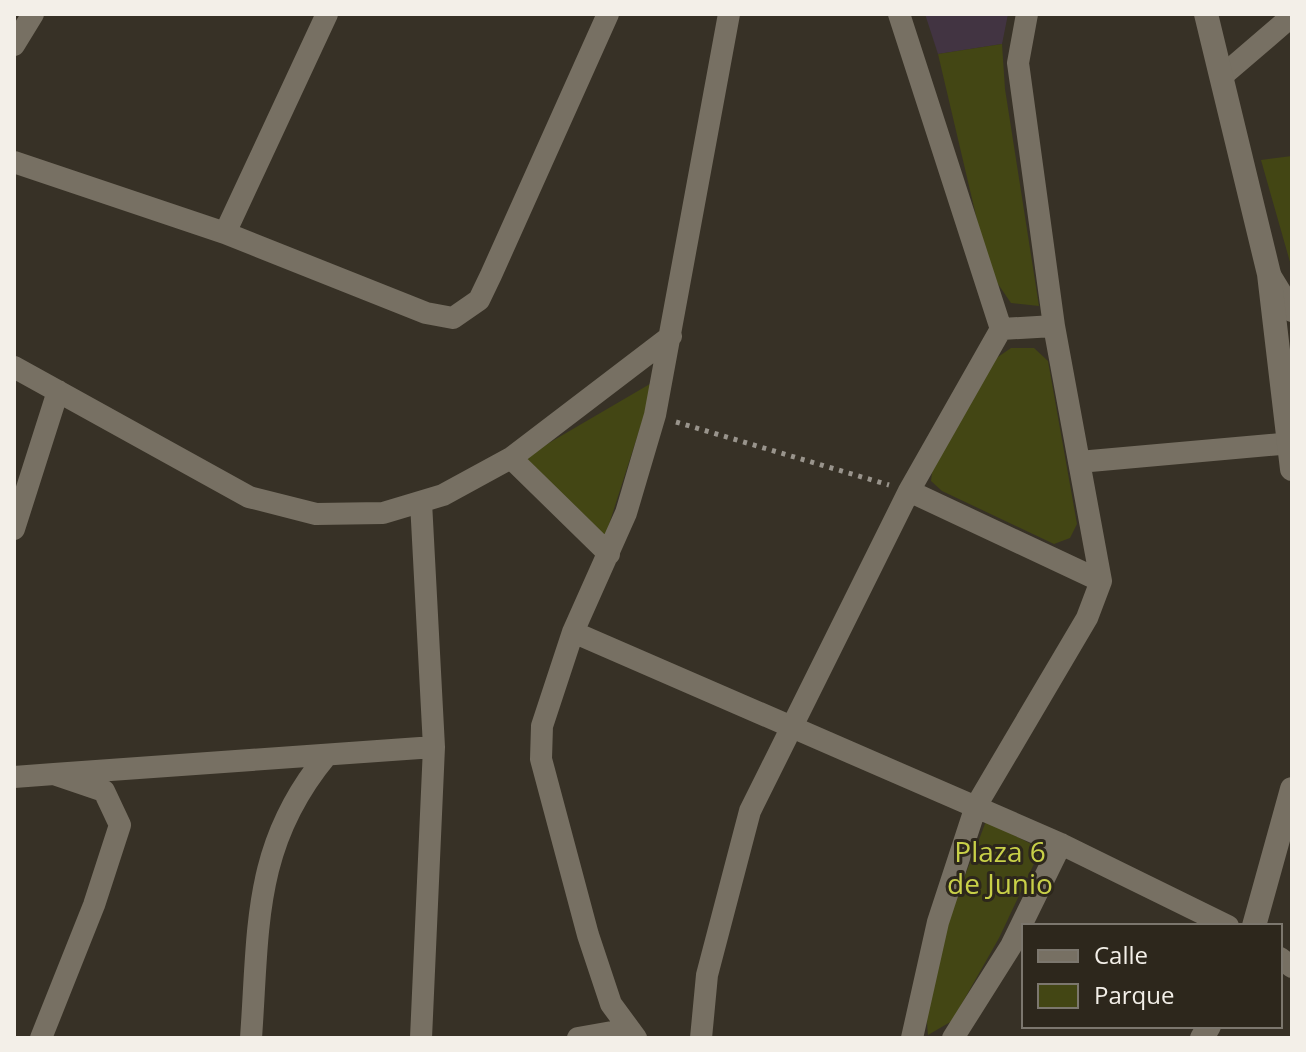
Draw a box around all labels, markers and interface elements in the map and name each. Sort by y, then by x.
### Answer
park label: Plaza 6 de Junio [947,832,1053,902]
legend [1022,924,1282,1028]
text: Calle [1094,938,1148,971]
text: Parque [1094,978,1174,1011]

